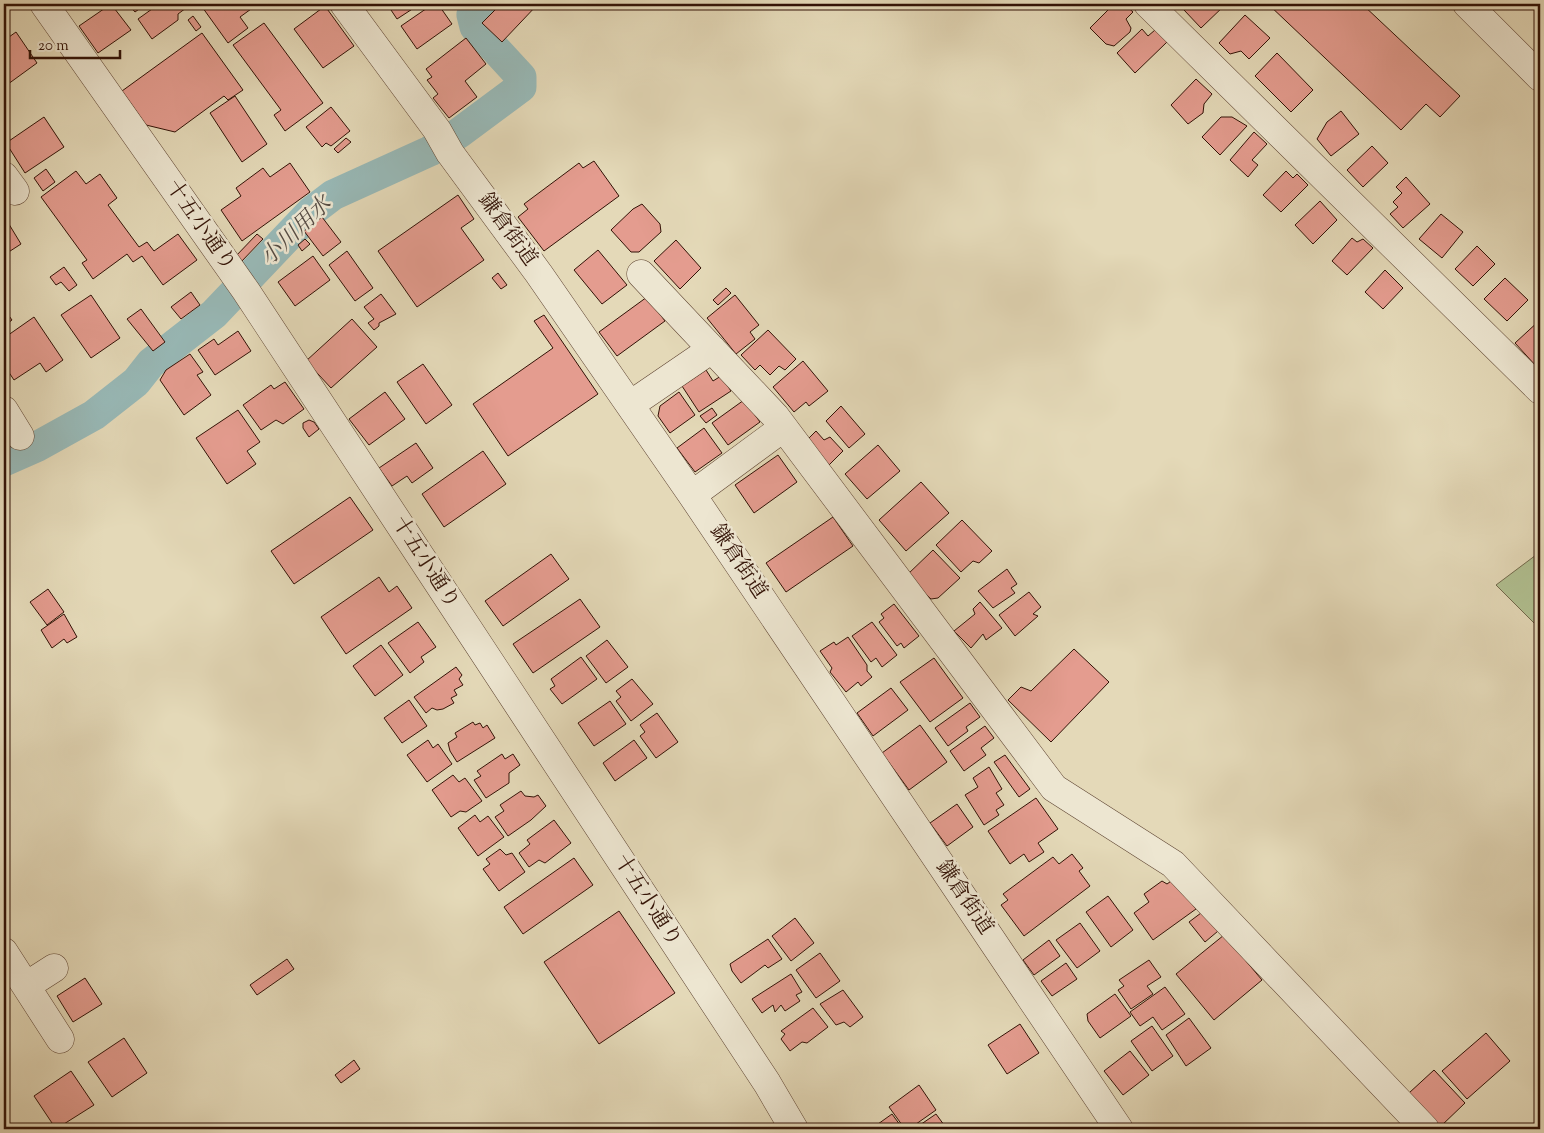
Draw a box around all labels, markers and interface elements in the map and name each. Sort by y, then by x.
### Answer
scale bar [30,28,120,60]
text: 20 m [38,36,69,57]
street label: 十五小通り [158,174,242,278]
street label: 鎌倉街道 [470,187,544,273]
water label: 小川用水 [254,189,341,274]
street label: 十五小通り [384,511,466,615]
street label: 鎌倉街道 [702,519,774,605]
street label: 十五小通り [606,849,688,953]
street label: 鎌倉街道 [928,855,1000,941]

